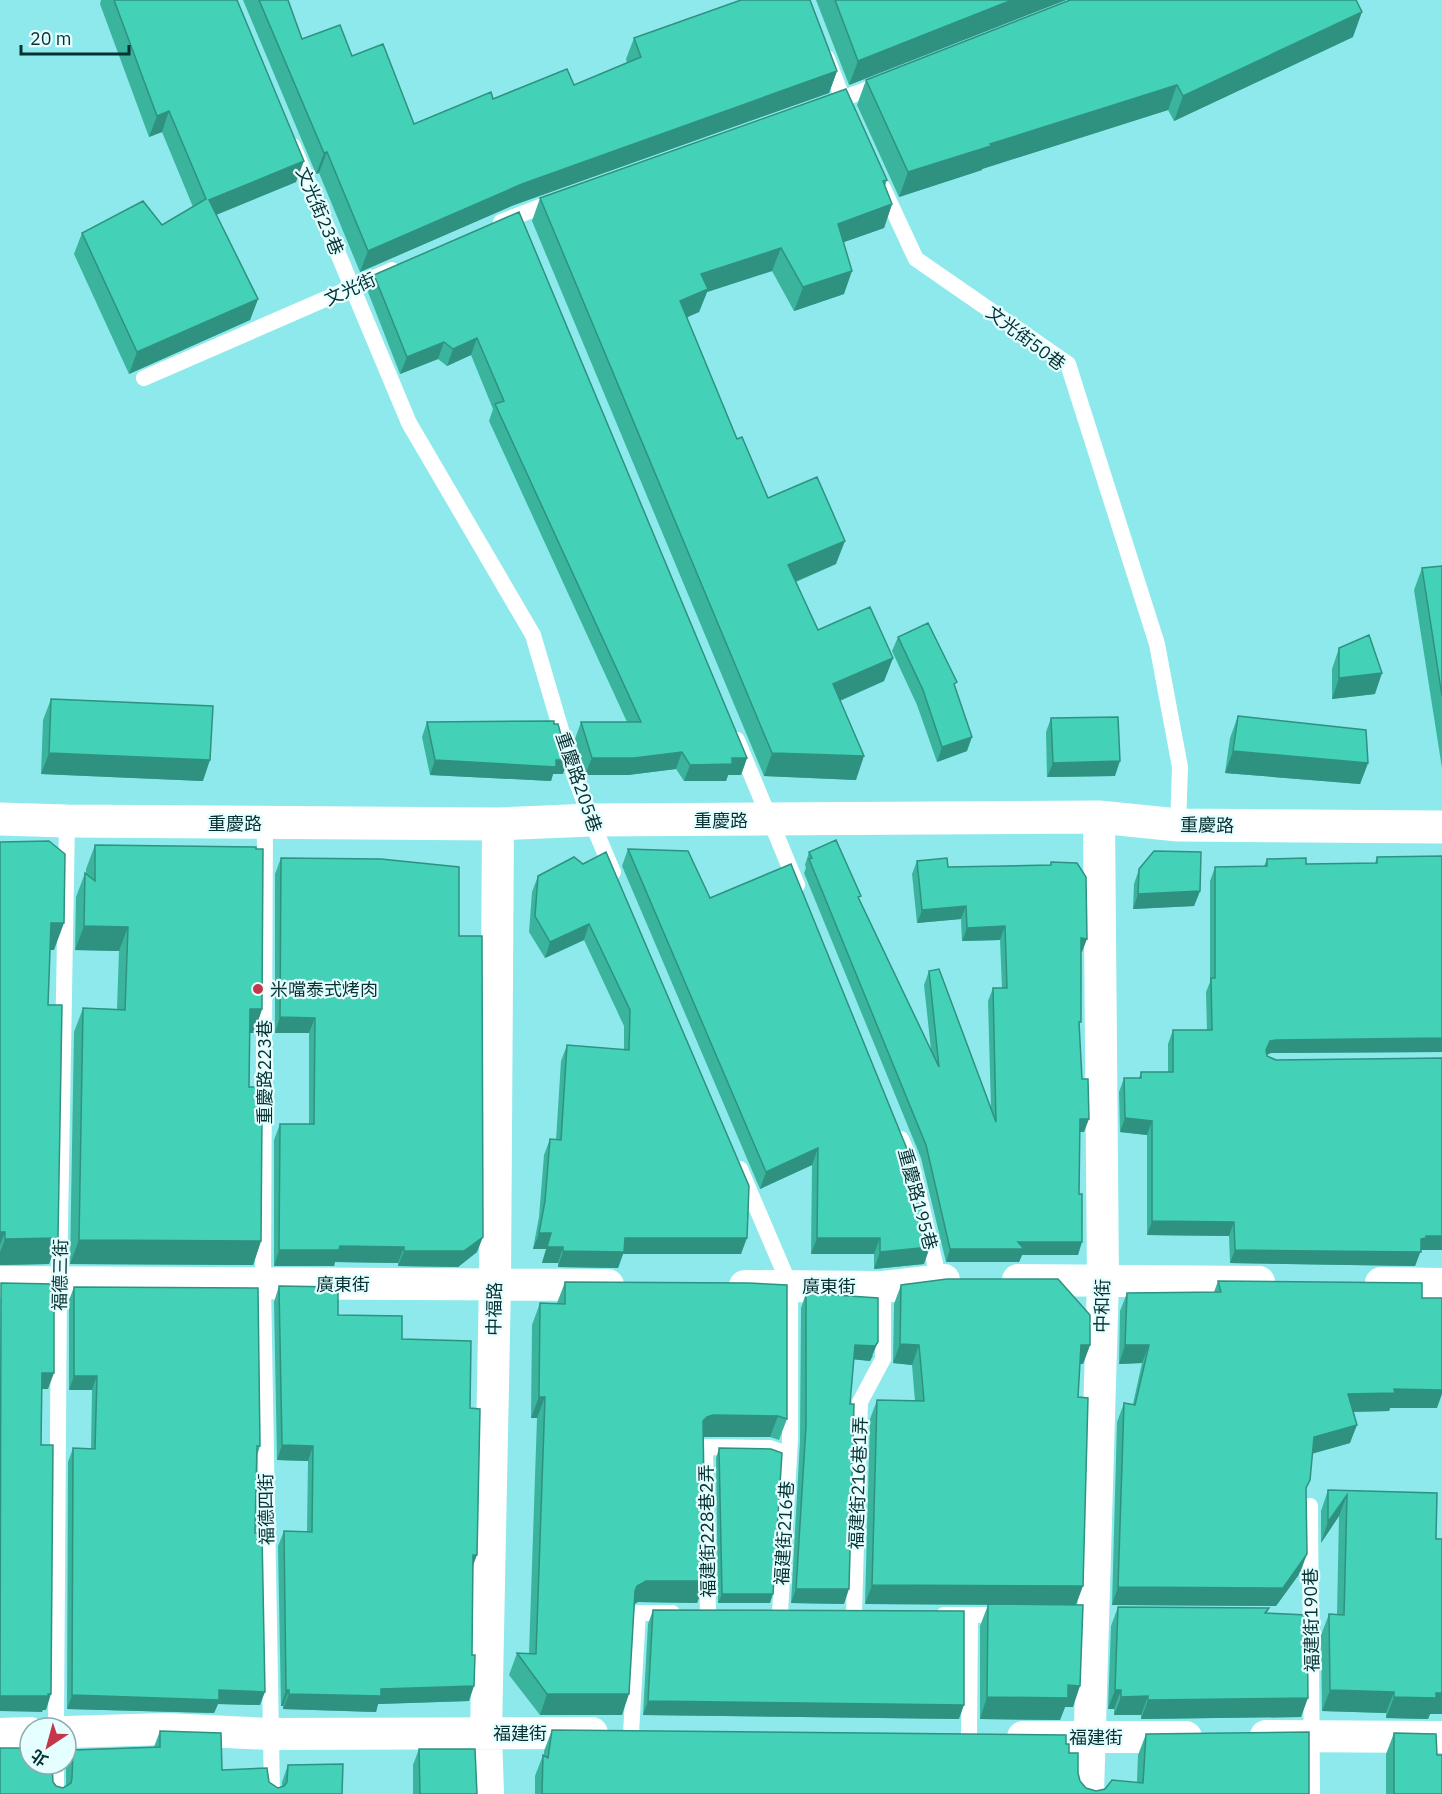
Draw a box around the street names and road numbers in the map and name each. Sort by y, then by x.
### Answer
street label: 文光街23巷 [291,163,349,259]
street label: 文光街 [321,268,379,310]
street label: 文光街50巷 [982,301,1070,375]
street label: 重慶路205巷 [551,729,607,835]
street label: 重慶路 [694,809,748,832]
street label: 重慶路 [208,812,262,835]
street label: 重慶路 [1180,813,1234,837]
street label: 重慶路223巷 [253,1020,276,1124]
street label: 重慶路195巷 [893,1146,943,1252]
street label: 福德三街 [48,1239,72,1311]
street label: 廣東街 [316,1273,370,1296]
street label: 廣東街 [802,1275,856,1298]
street label: 中和街 [1090,1279,1114,1333]
street label: 中福路 [482,1282,506,1336]
street label: 福建街216巷1弄 [844,1416,872,1550]
street label: 福建街228巷2弄 [694,1464,720,1598]
street label: 福德四街 [254,1473,278,1545]
street label: 福建街216巷 [770,1480,798,1586]
street label: 福建街190巷 [1299,1568,1323,1672]
street label: 福建街 [493,1722,547,1745]
street label: 福建街 [1069,1726,1123,1749]

